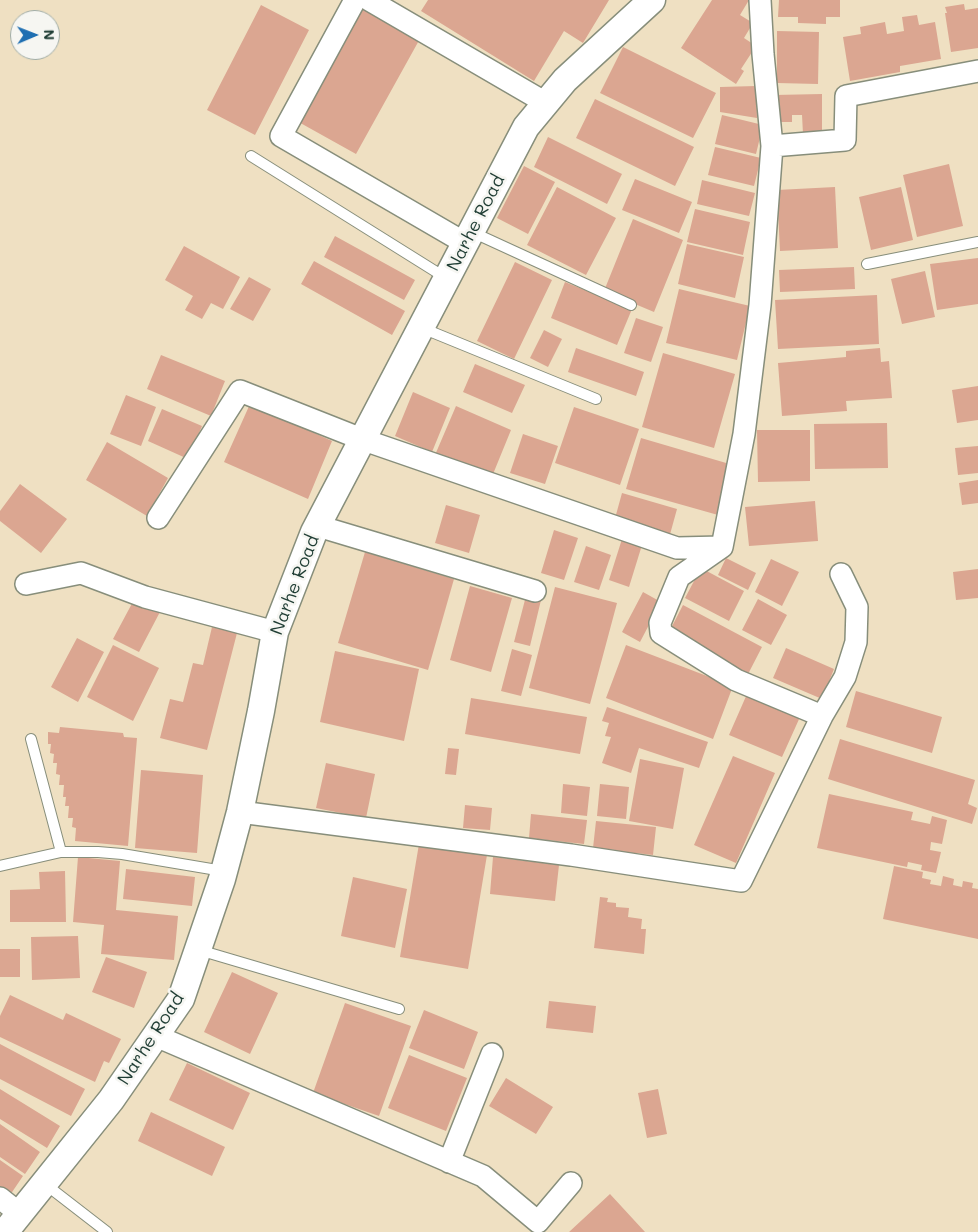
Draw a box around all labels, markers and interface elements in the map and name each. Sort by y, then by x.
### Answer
north arrow [10,10,60,60]
text: N [40,29,59,40]
street label: Narhe Road [442,171,510,275]
street label: Narhe Road [266,532,324,638]
street label: Narhe Road [113,989,189,1089]

